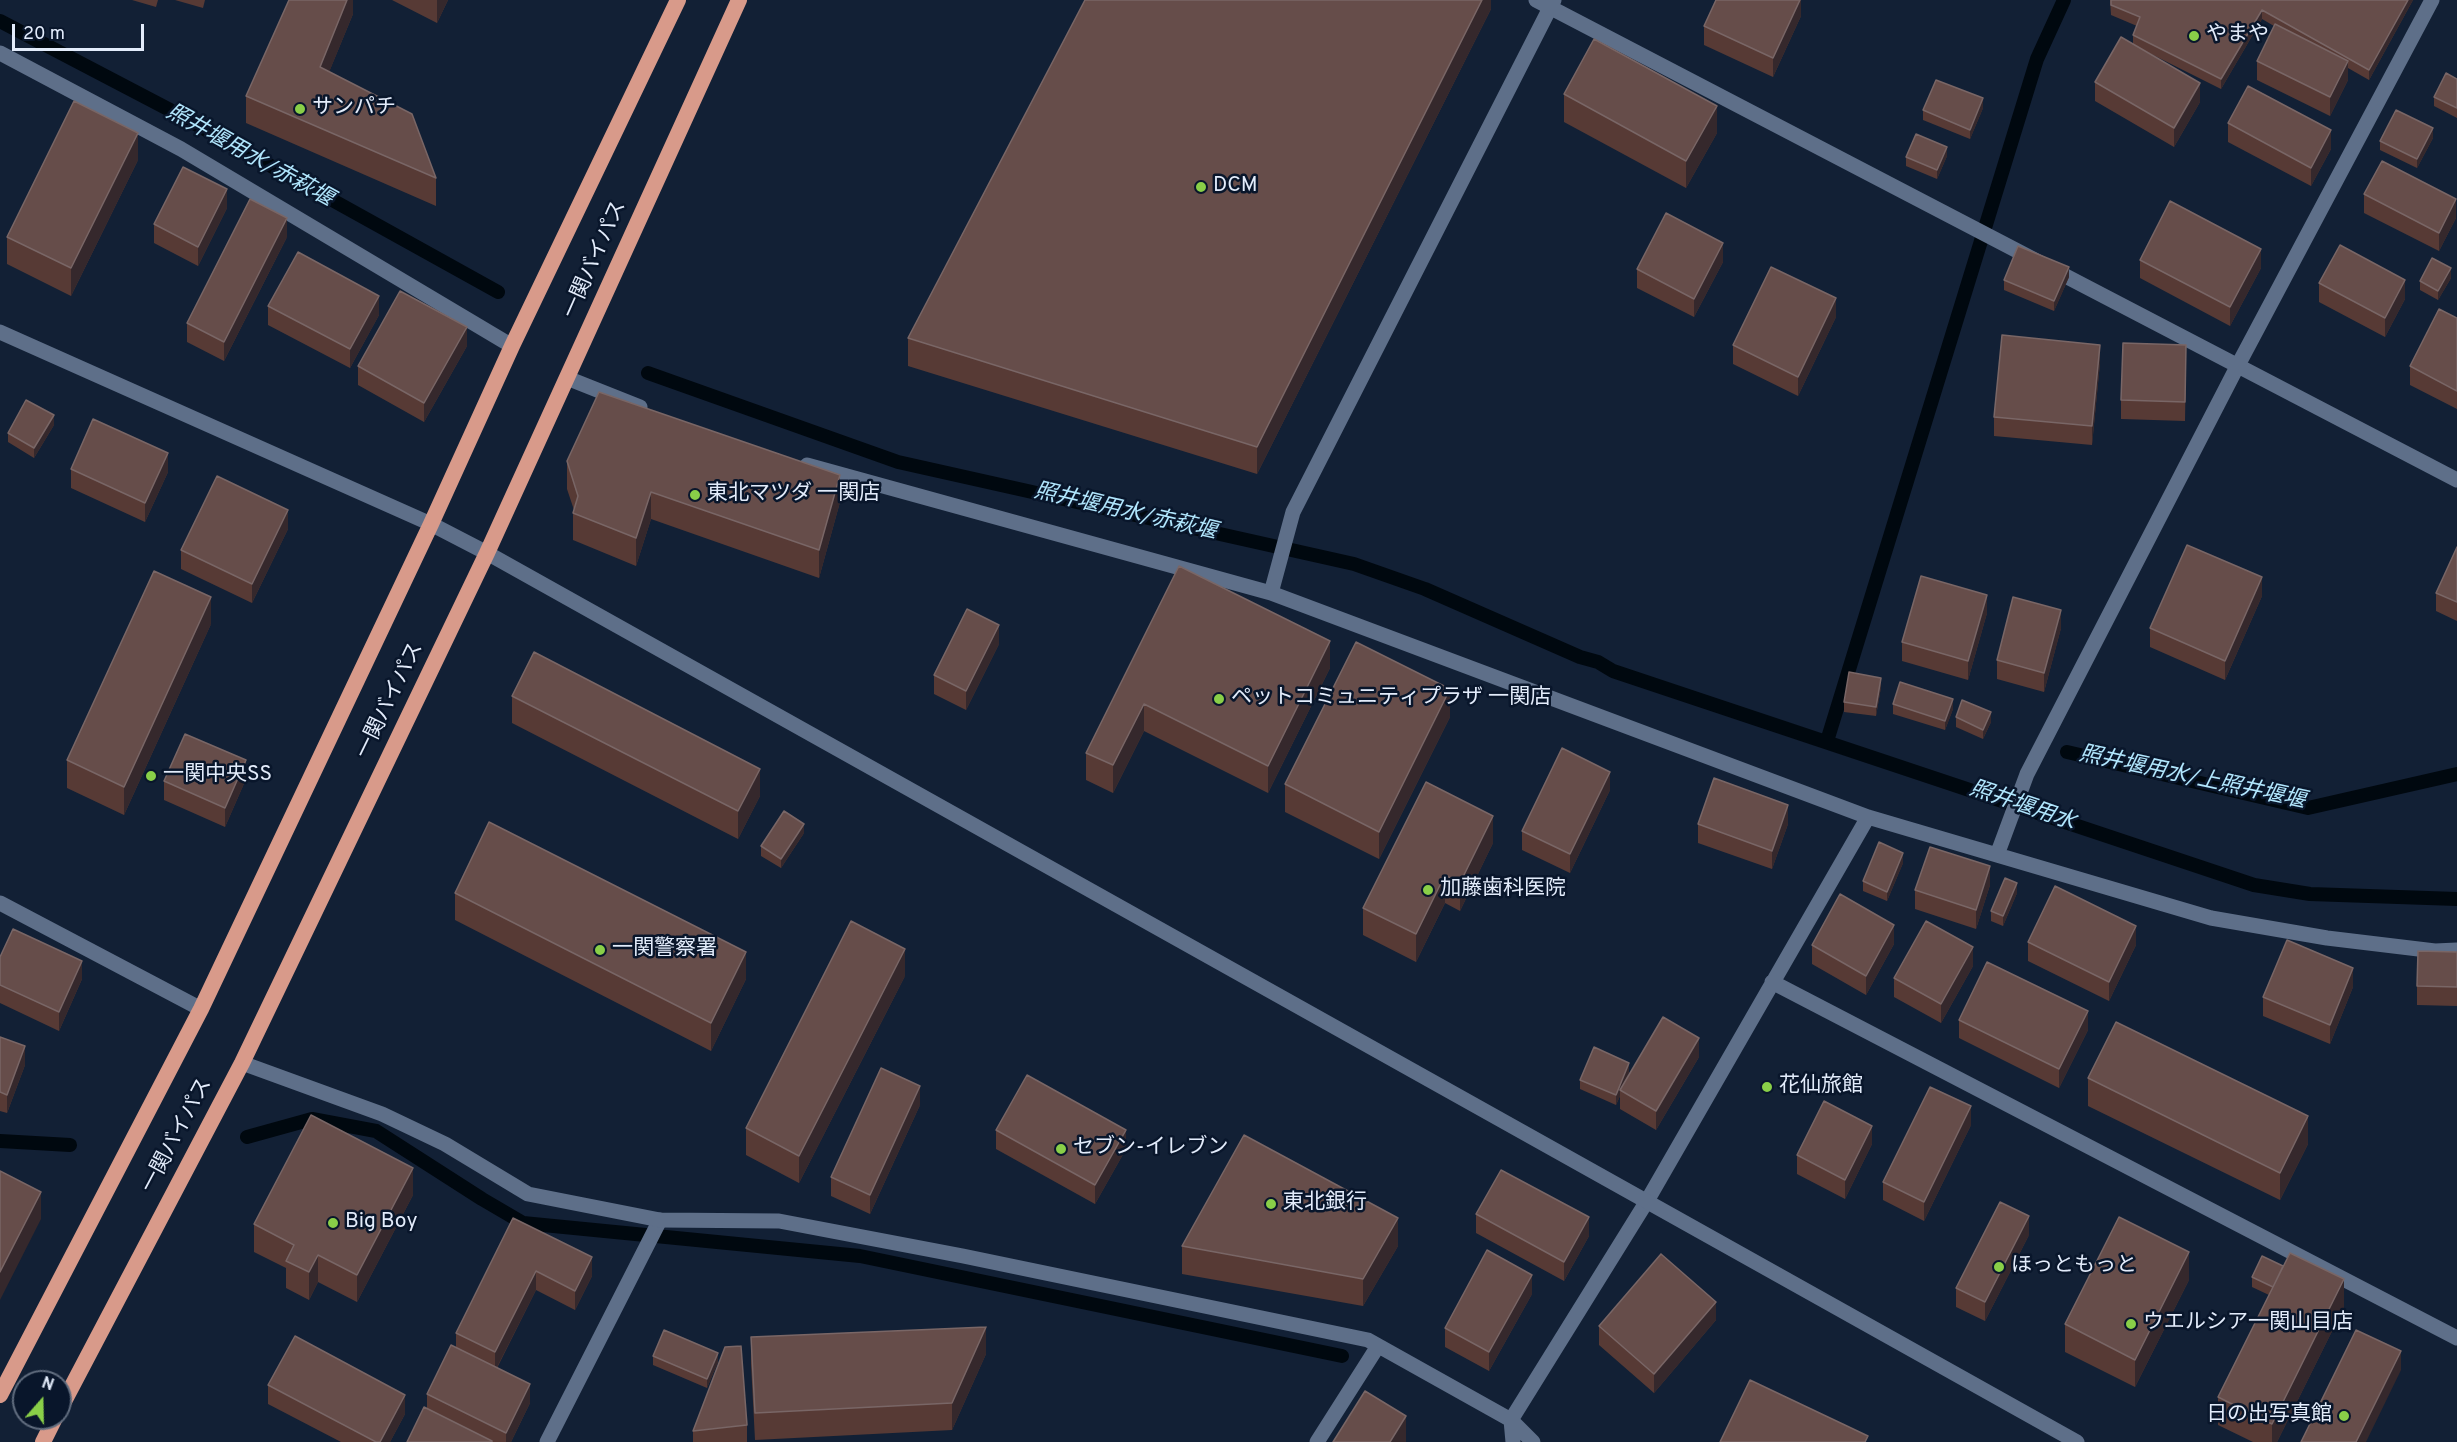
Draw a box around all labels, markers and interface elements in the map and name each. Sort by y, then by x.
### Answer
scale bar [15,12,147,50]
text: 20 m [23,23,65,46]
place label: やまや [2206,23,2269,49]
marker: やまや [2187,29,2201,43]
place label: サンパチ [312,96,396,122]
water label: 照井堰用水/赤萩堰 [161,100,337,214]
marker: サンパチ [293,102,307,116]
place label: DCM [1213,174,1258,200]
marker: DCM [1194,180,1208,194]
street label: 一関バイパス [559,197,633,323]
water label: 照井堰用水/赤萩堰 [1031,479,1219,547]
place label: 東北マツダ 一関店 [707,482,880,508]
marker: 東北マツダ 一関店 [688,488,702,502]
street label: 一関バイパス [352,639,430,763]
place label: ペットコミュニティプラザ 一関店 [1231,686,1551,712]
marker: ペットコミュニティプラザ 一関店 [1212,692,1226,706]
water label: 照井堰用水/上照井堰堰 [2077,742,2307,816]
place label: 一関中央SS [163,763,272,789]
marker: 一関中央SS [144,769,158,783]
water label: 照井堰用水 [1966,777,2078,837]
place label: 加藤歯科医院 [1440,877,1566,903]
marker: 加藤歯科医院 [1421,883,1435,897]
place label: 一関警察署 [612,937,717,963]
marker: 一関警察署 [593,943,607,957]
street label: 一関バイパス [137,1074,219,1198]
place label: 花仙旅館 [1779,1074,1863,1100]
marker: 花仙旅館 [1760,1080,1774,1094]
place label: セブン-イレブン [1073,1136,1228,1162]
marker: セブン-イレブン [1054,1142,1068,1156]
place label: 東北銀行 [1283,1191,1367,1217]
marker: 東北銀行 [1264,1197,1278,1211]
place label: Big Boy [345,1210,418,1236]
marker: Big Boy [326,1216,340,1230]
place label: ほっともっと [2011,1254,2137,1280]
marker: ほっともっと [1992,1260,2006,1274]
place label: ウエルシア一関山目店 [2143,1311,2353,1337]
marker: ウエルシア一関山目店 [2124,1317,2138,1331]
north arrow [12,1370,72,1430]
text: N [39,1374,56,1396]
place label: 日の出写真館 [2206,1403,2332,1429]
marker: 日の出写真館 [2337,1409,2351,1423]

